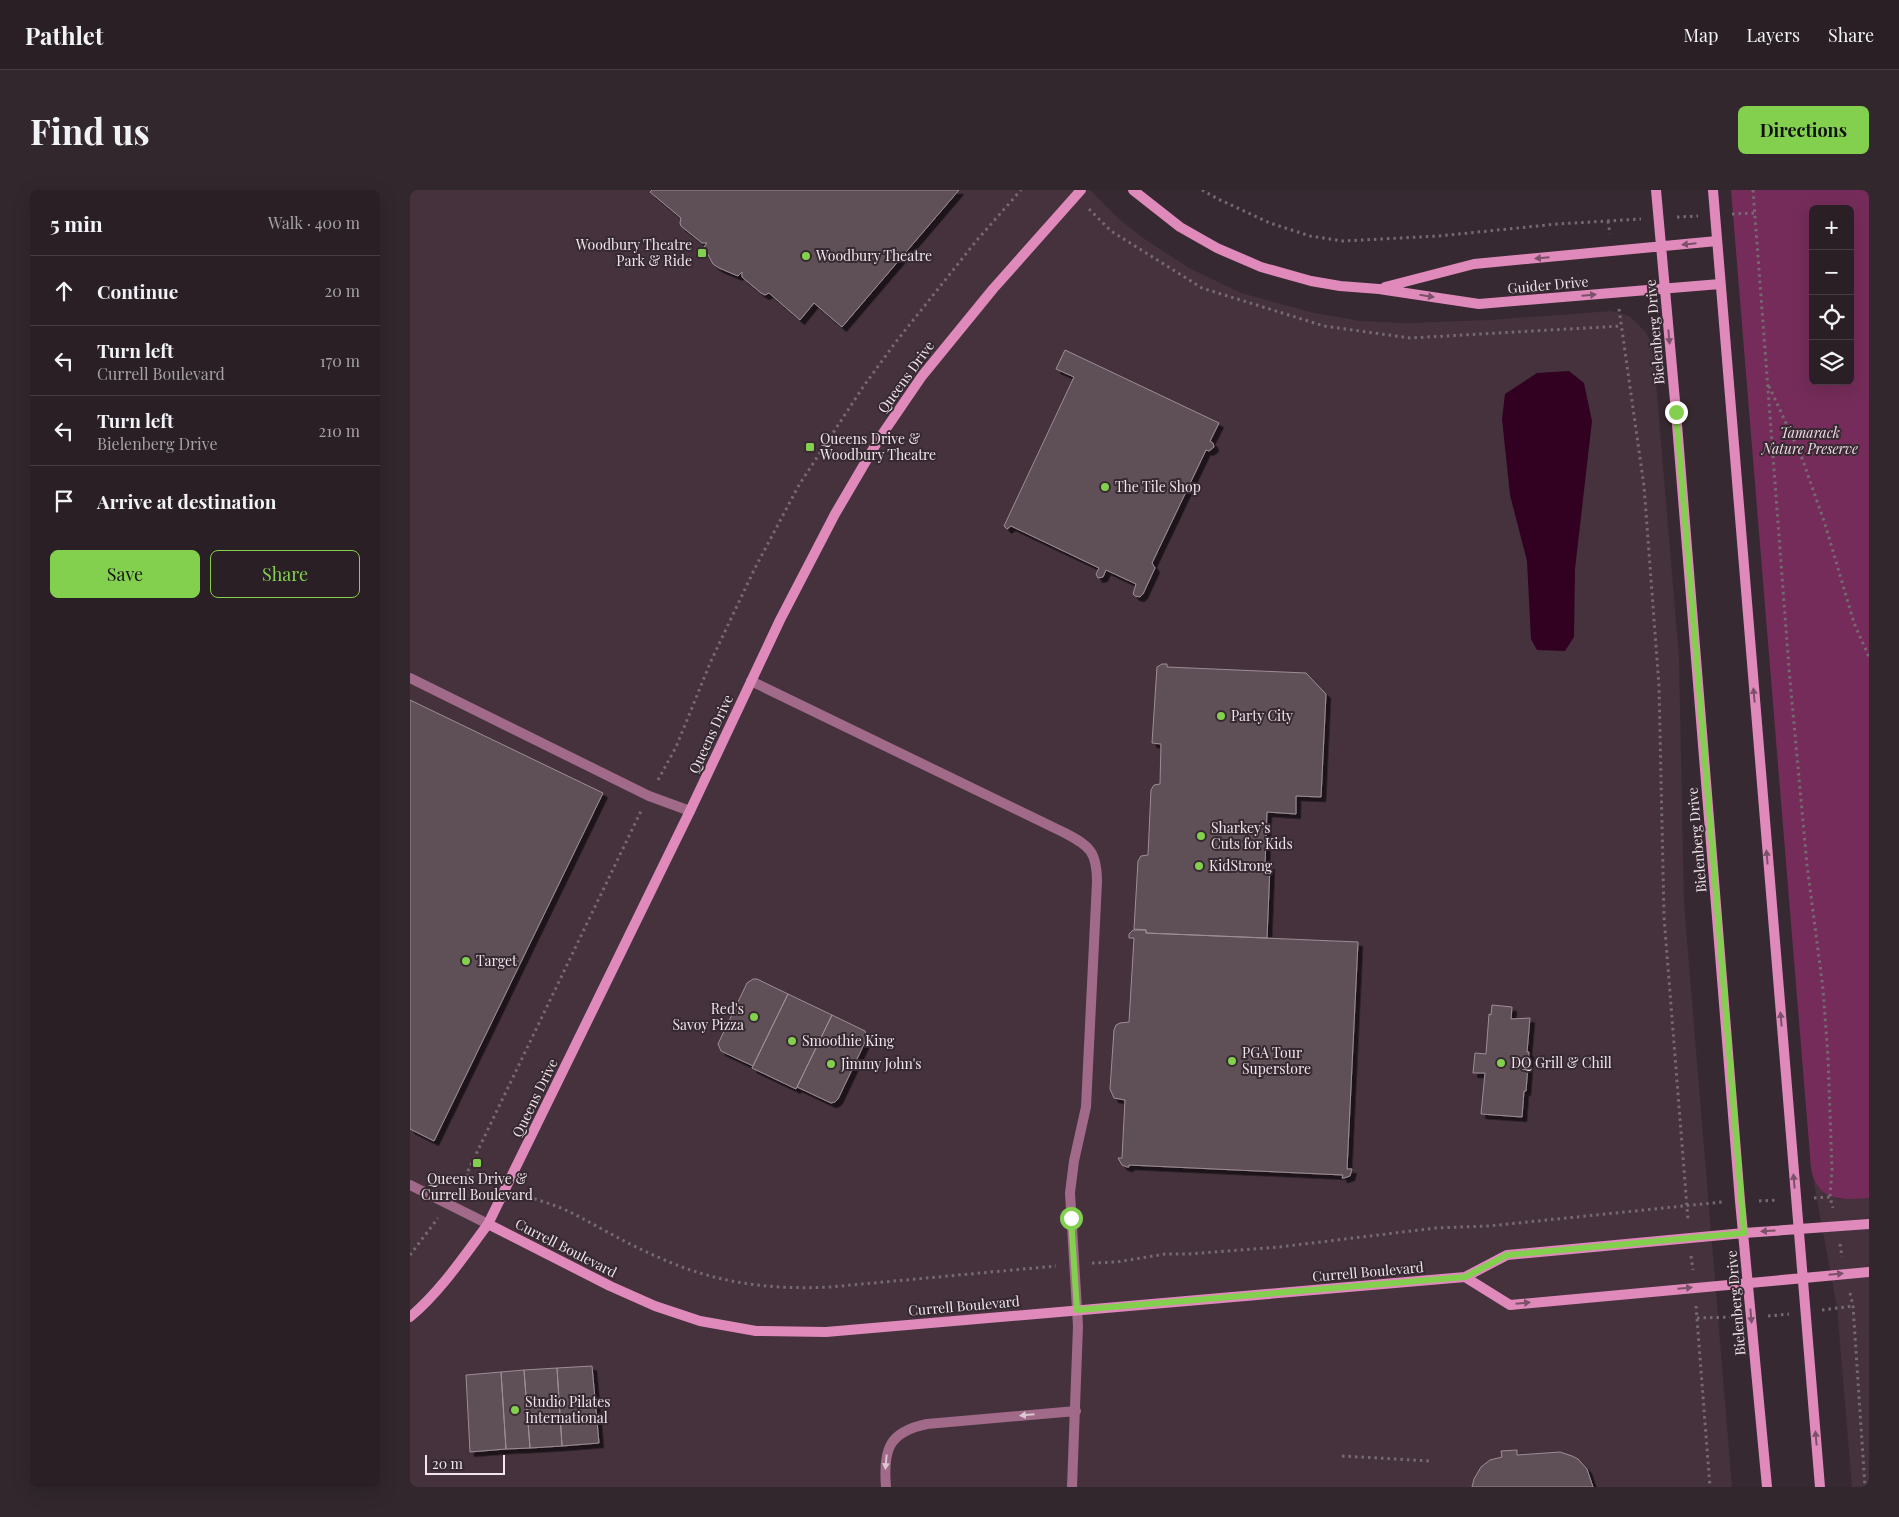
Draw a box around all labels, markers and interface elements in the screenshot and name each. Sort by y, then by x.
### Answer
text: Pathlet [25,19,103,51]
text: Map [1683,23,1718,47]
text: Layers [1746,23,1800,47]
text: Share [1828,23,1874,47]
button: Directions [1738,106,1869,154]
text: Find us [30,107,150,154]
map controls [1809,205,1854,385]
button: + [1809,205,1854,250]
text: 5 min [50,209,103,237]
text: Walk · 400 m [268,212,360,233]
place label: Woodbury Theatre Park & Ride [575,235,692,270]
one-way arrow [1681,240,1697,248]
place label: Woodbury Theatre [815,246,932,265]
marker: Woodbury Theatre Park & Ride [696,247,708,259]
marker: Woodbury Theatre [800,250,812,262]
button: − [1809,250,1854,295]
one-way arrow [1534,254,1550,262]
street label: Guider Drive [1507,272,1589,297]
icon: ahead [50,277,78,305]
text: Continue [97,278,178,304]
street label: Bielenberg Drive [1640,279,1669,385]
text: 20 m [325,280,360,301]
one-way arrow [1581,291,1597,299]
one-way arrow [1419,292,1435,300]
button: locate [1809,295,1854,340]
one-way arrow [1665,329,1673,345]
text: Turn left [97,337,174,363]
street label: Queens Drive [873,337,938,417]
button: layers [1809,340,1854,385]
icon: left [50,347,78,375]
text: 170 m [320,350,360,371]
text: Currell Boulevard [97,363,225,384]
route end [1665,401,1688,424]
text: Turn left [97,407,174,433]
icon: left [50,417,78,445]
text: 210 m [319,420,360,441]
park label: Tamarack Nature Preserve [1760,423,1858,458]
place label: Queens Drive & Woodbury Theatre [819,429,936,464]
text: Bielenberg Drive [97,433,218,454]
marker: Queens Drive & Woodbury Theatre [804,441,816,453]
place label: The Tile Shop [1115,477,1201,496]
marker: The Tile Shop [1099,481,1111,493]
icon: arrive [50,487,78,515]
text: Arrive at destination [97,488,277,514]
button: Save [50,550,200,598]
button: Share [210,550,360,598]
one-way arrow [1750,686,1758,702]
street label: Queens Drive [684,691,737,776]
place label: Party City [1231,706,1293,725]
marker: Party City [1215,710,1227,722]
street label: Bielenberg Drive [1682,787,1711,893]
place label: Sharkey’s Cuts for Kids [1211,818,1293,853]
marker: Sharkey’s Cuts for Kids [1195,830,1207,842]
one-way arrow [1763,848,1771,864]
place label: KidStrong [1209,856,1273,875]
marker: KidStrong [1193,860,1205,872]
place label: Target [476,951,518,970]
marker: Target [460,955,472,967]
place label: Red's Savoy Pizza [673,999,744,1034]
one-way arrow [1776,1010,1784,1026]
marker: Red's Savoy Pizza [748,1011,760,1023]
place label: Smoothie King [802,1031,895,1050]
marker: Smoothie King [786,1035,798,1047]
place label: PGA Tour Superstore [1242,1043,1311,1078]
place label: DQ Grill & Chill [1511,1053,1612,1072]
place label: Jimmy John's [840,1054,922,1073]
street label: Queens Drive [507,1055,562,1140]
marker: PGA Tour Superstore [1226,1055,1238,1067]
marker: DQ Grill & Chill [1495,1057,1507,1069]
marker: Jimmy John's [825,1058,837,1070]
marker: Queens Drive & Currell Boulevard [471,1157,483,1169]
place label: Queens Drive & Currell Boulevard [421,1169,533,1204]
one-way arrow [1790,1172,1798,1188]
route start [1060,1207,1083,1230]
street label: Currell Boulevard [512,1214,620,1281]
one-way arrow [1760,1228,1776,1236]
street label: Bielenberg Drive [1721,1250,1750,1356]
street label: Currell Boulevard [1311,1257,1424,1286]
one-way arrow [1828,1270,1844,1278]
one-way arrow [1678,1284,1694,1292]
street label: Currell Boulevard [907,1291,1020,1320]
one-way arrow [1516,1299,1532,1307]
one-way arrow [1747,1309,1755,1325]
place label: Studio Pilates International [525,1392,611,1427]
marker: Studio Pilates International [509,1404,521,1416]
one-way arrow [1019,1412,1035,1420]
one-way arrow [1812,1430,1820,1446]
scale bar [425,1452,505,1475]
text: 20 m [432,1454,463,1473]
one-way arrow [881,1454,889,1470]

